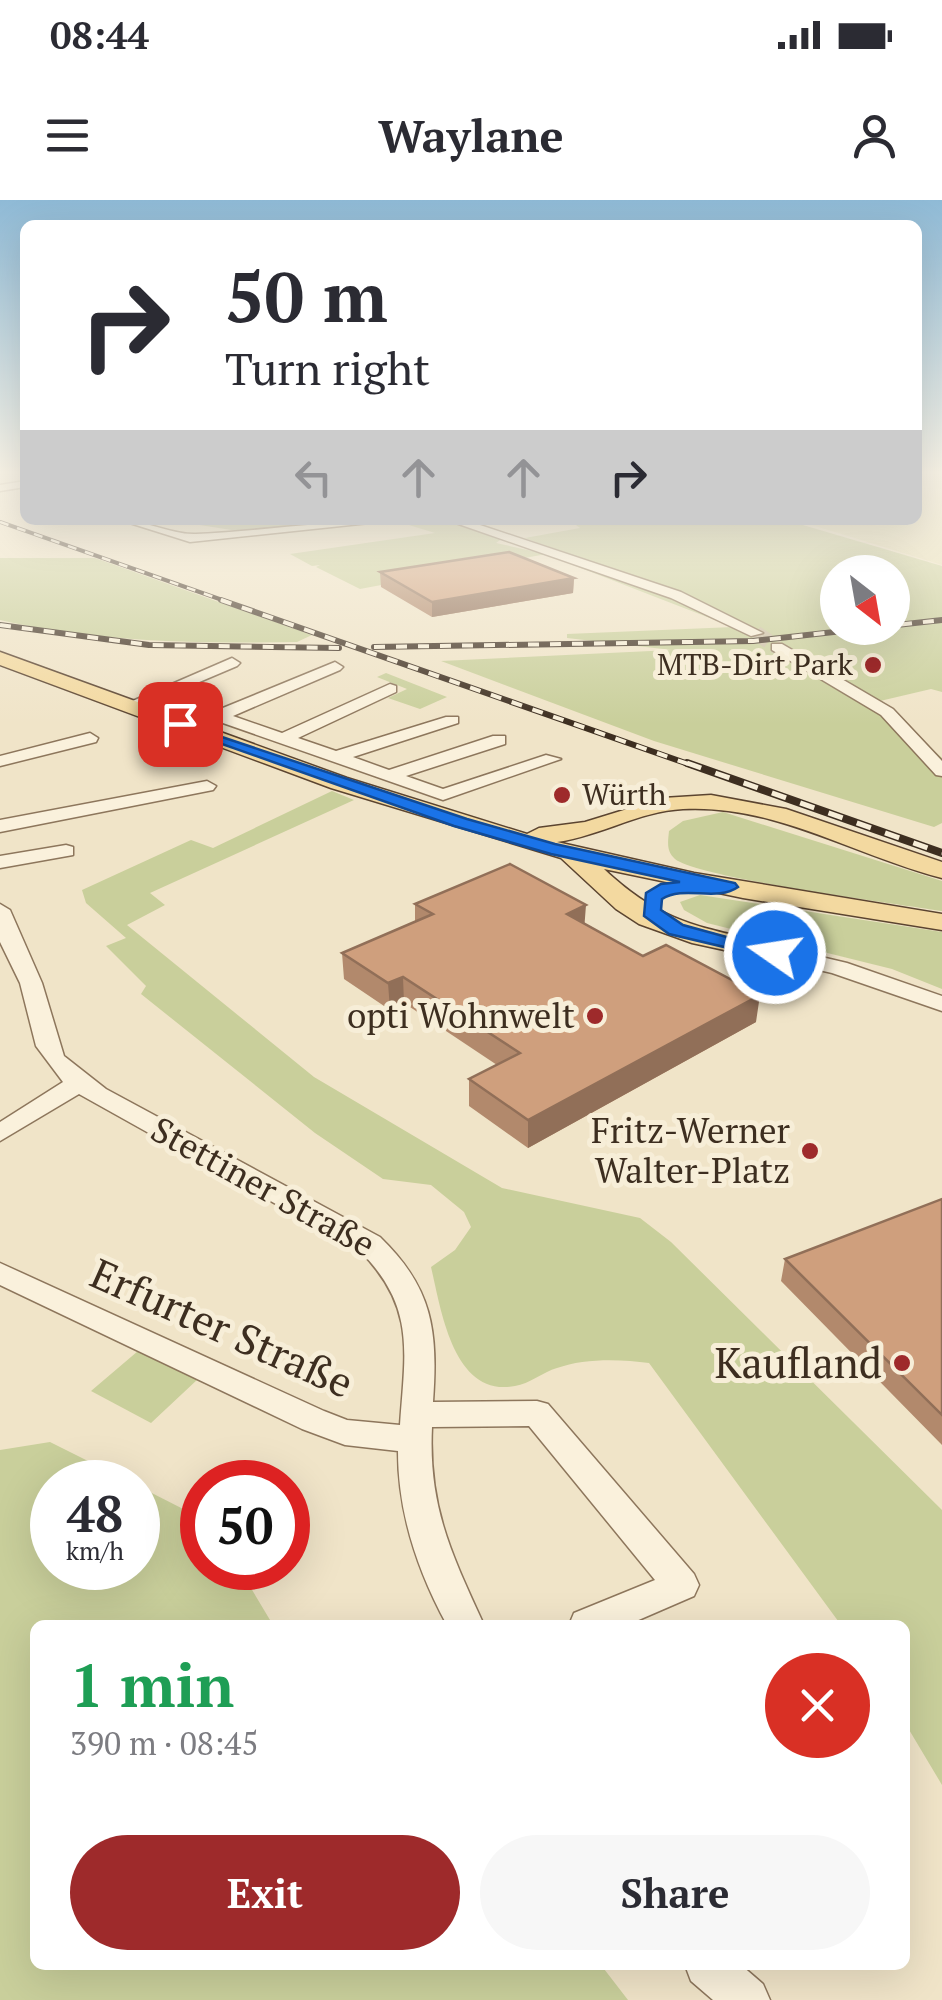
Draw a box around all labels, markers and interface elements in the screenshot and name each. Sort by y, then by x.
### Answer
text: 08:44 [50,10,149,60]
text: Waylane [378,105,564,165]
icon: menu [40,108,95,163]
icon: person [847,108,902,163]
text: 50 m [225,249,388,342]
icon: right [60,260,190,390]
text: Turn right [225,338,430,398]
icon: left [286,450,341,505]
icon: ahead [391,450,446,505]
icon: ahead [496,450,551,505]
icon: right [601,450,656,505]
north arrow [820,555,910,645]
map controls [820,555,910,645]
place label: MTB-Dirt Park [657,644,854,684]
marker: MTB-Dirt Park [862,654,884,676]
pin [138,682,223,767]
icon: arrive [153,697,208,752]
place label: Würth [582,774,667,814]
marker: Würth [551,784,573,806]
position arrow [723,901,827,1005]
place label: opti Wohnwelt [347,992,575,1038]
marker: opti Wohnwelt [584,1005,606,1027]
street label: Stettiner Straße [143,1106,384,1267]
place label: Fritz-Werner Walter-Platz [591,1107,791,1193]
marker: Fritz-Werner Walter-Platz [799,1140,821,1162]
street label: Erfurter Straße [82,1244,362,1410]
place label: Kaufland [714,1334,882,1390]
marker: Kaufland [891,1352,913,1374]
speed limit sign: 50 [180,1460,310,1590]
text: 48 [67,1480,123,1546]
text: km/h [66,1534,124,1567]
text: 1 min [70,1645,234,1724]
button: close [765,1653,870,1758]
text: 390 m · 08:45 [70,1722,258,1764]
button: Exit [70,1835,460,1950]
button: Share [480,1835,870,1950]

